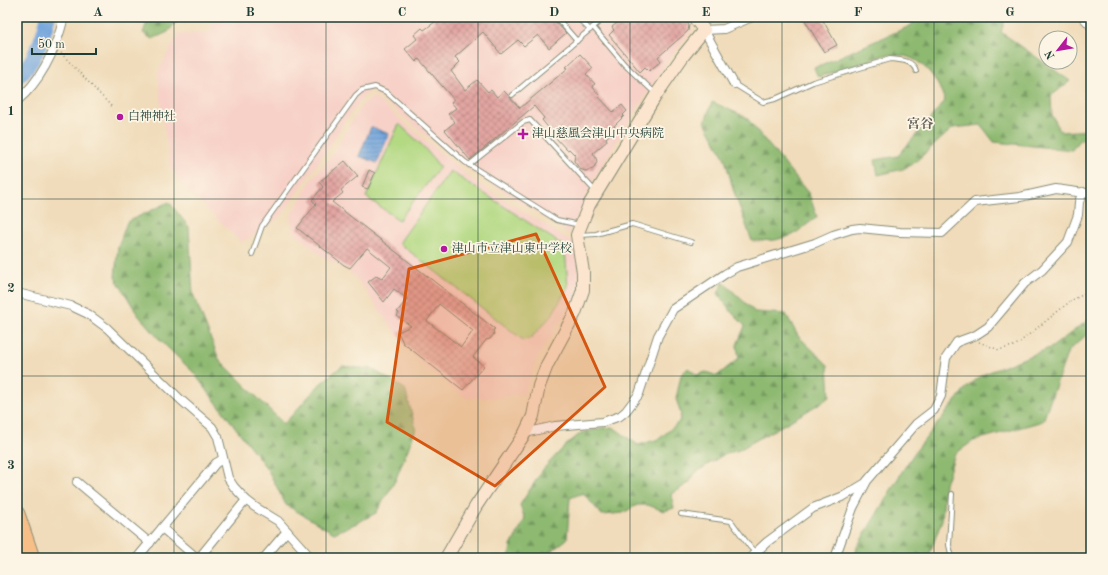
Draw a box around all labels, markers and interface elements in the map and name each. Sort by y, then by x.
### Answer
text: A [93,6,103,19]
text: B [245,6,255,19]
text: C [398,6,406,19]
text: D [549,6,559,19]
text: E [702,6,711,19]
text: F [854,6,863,19]
text: G [1005,6,1015,19]
scale bar [32,30,96,56]
north arrow [1038,30,1078,70]
text: 50 m [38,38,65,51]
text: N [1044,47,1058,61]
text: 1 [7,105,15,118]
place label: 白神神社 [128,109,176,123]
marker: 白神神社 [115,112,125,122]
district label: 宮谷 [907,116,934,131]
place label: 津山慈風会津山中央病院 [532,126,664,140]
marker: 津山慈風会津山中央病院 [517,128,529,140]
place label: 津山市立津山東中学校 [452,241,572,255]
marker: 津山市立津山東中学校 [439,244,449,254]
text: 2 [7,282,15,295]
text: 3 [7,459,15,472]

